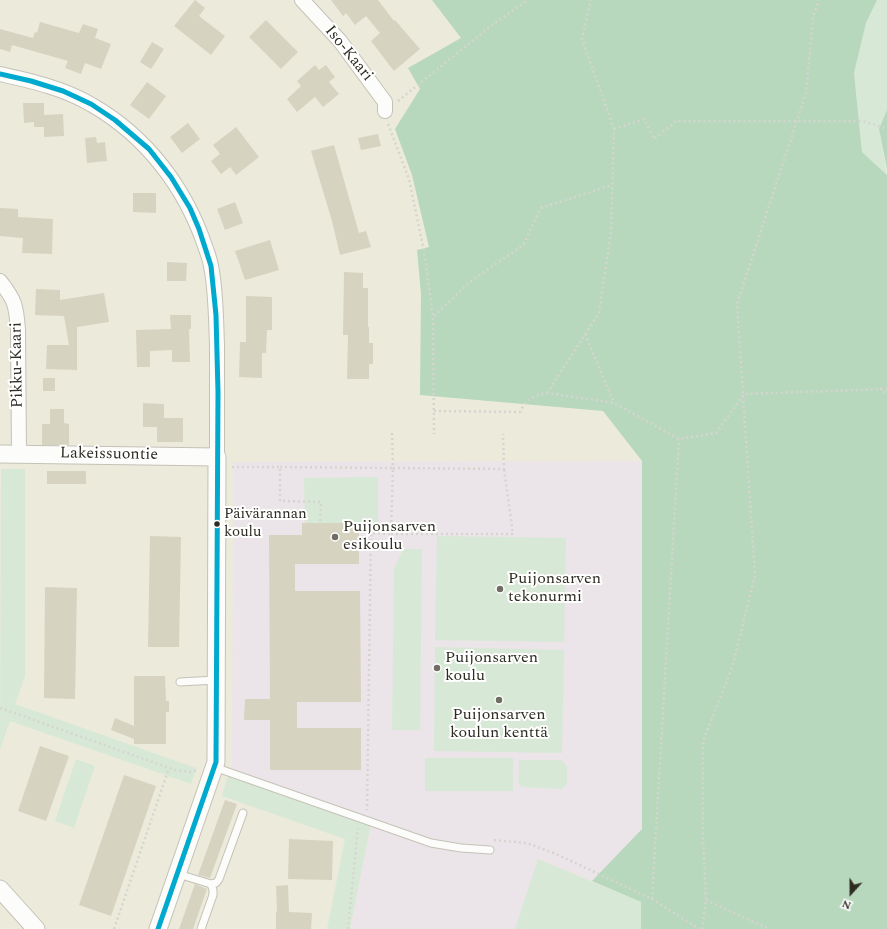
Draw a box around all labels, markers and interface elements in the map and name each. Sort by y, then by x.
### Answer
street label: Iso-Kaari [320,22,376,86]
street label: Pikku-Kaari [8,322,28,408]
street label: Lakeissuontie [60,445,158,465]
place label: Päivärannan koulu [224,506,307,541]
place label: Puijonsarven esikoulu [343,518,436,556]
marker: Päivärannan koulu [212,519,222,529]
marker: Puijonsarven esikoulu [330,532,340,542]
place label: Puijonsarven tekonurmi [508,570,601,608]
marker: Puijonsarven tekonurmi [495,584,505,594]
place label: Puijonsarven koulu [445,649,538,687]
marker: Puijonsarven koulu [432,663,442,673]
marker: Puijonsarven koulun kenttä [494,695,504,705]
place label: Puijonsarven koulun kenttä [450,706,548,744]
north arrow [831,873,871,913]
text: N [839,895,854,914]

